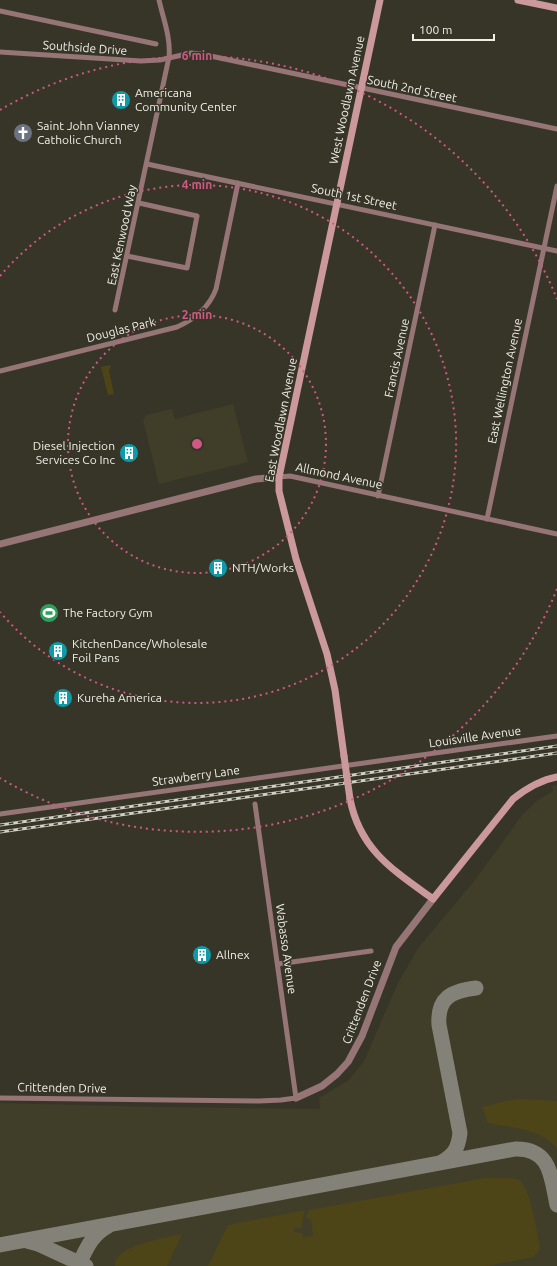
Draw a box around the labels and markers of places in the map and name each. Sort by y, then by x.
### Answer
place label: Americana Community Center [135,86,237,113]
building icon: Americana Community Center [110,89,132,111]
place label: Saint John Vianney Catholic Church [37,119,139,146]
church icon: Saint John Vianney Catholic Church [12,122,34,144]
centre of rings [190,437,204,451]
place label: Diesel Injection Services Co Inc [33,439,115,466]
building icon: Diesel Injection Services Co Inc [118,442,140,464]
building icon: NTH/Works [207,557,229,579]
place label: NTH/Works [232,561,294,574]
sports icon: The Factory Gym [38,602,60,624]
place label: The Factory Gym [63,606,153,619]
place label: KitchenDance/Wholesale Foil Pans [72,637,207,664]
building icon: KitchenDance/Wholesale Foil Pans [47,640,69,662]
building icon: Kureha America [52,687,74,709]
place label: Kureha America [77,691,162,704]
building icon: Allnex [191,944,213,966]
place label: Allnex [216,948,250,961]

